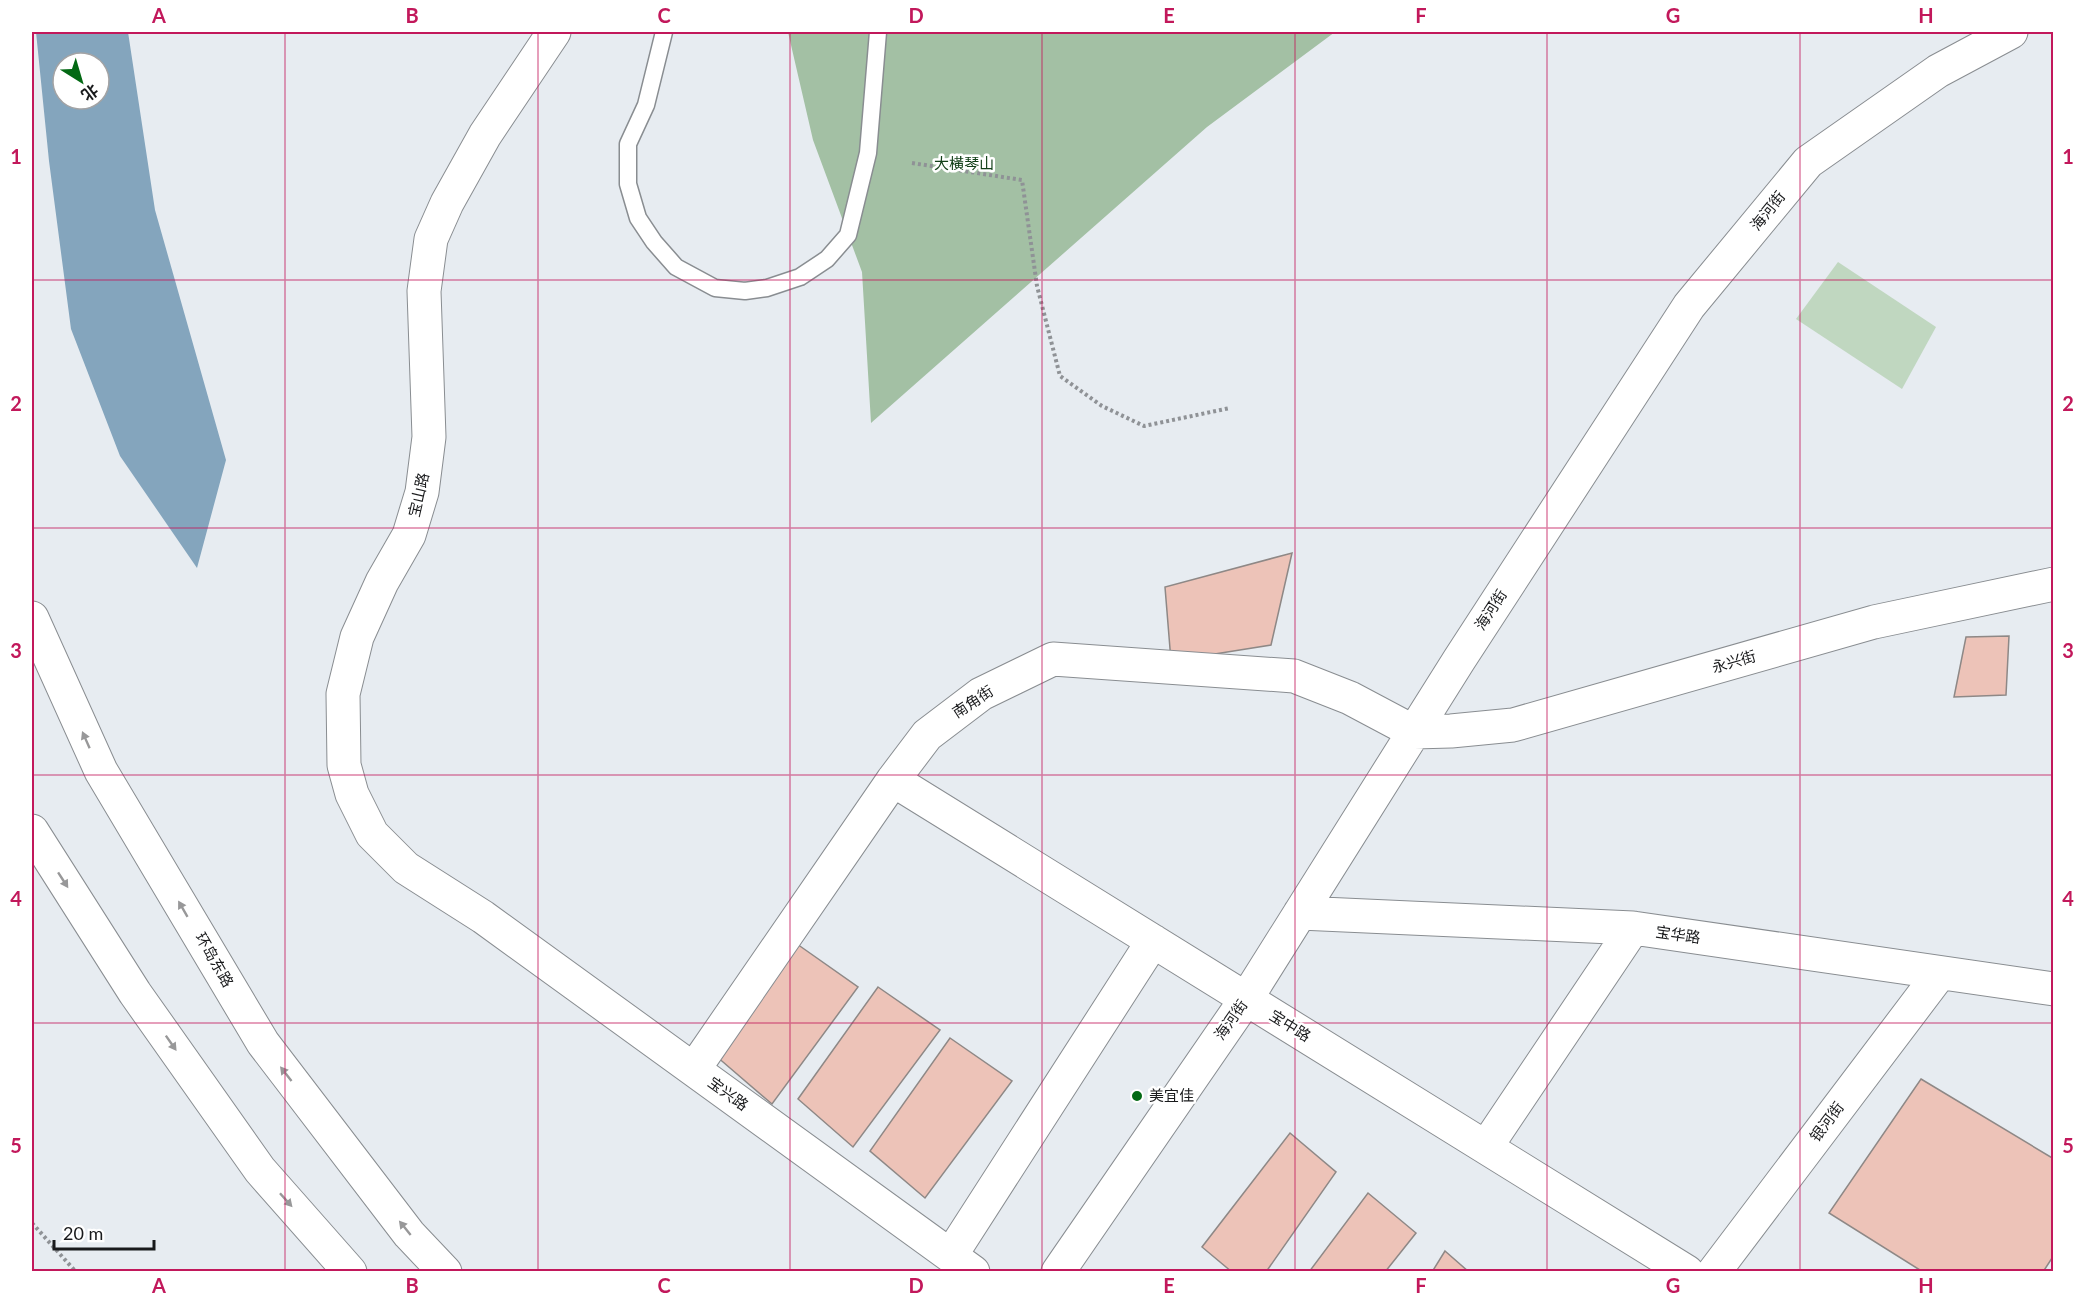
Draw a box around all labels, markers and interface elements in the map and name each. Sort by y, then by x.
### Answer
text: A [151,3,166,27]
text: B [405,3,419,27]
text: C [657,3,671,27]
text: D [908,3,924,27]
text: E [1163,3,1175,27]
text: F [1415,3,1427,27]
text: G [1666,3,1680,27]
text: H [1918,3,1934,27]
north arrow [51,51,111,111]
text: 北 [78,81,102,106]
text: 1 [10,144,22,168]
text: 1 [2062,144,2074,168]
park label: 大橫琴山 [934,154,994,172]
street label: 海河街 [1746,187,1788,234]
text: 2 [10,391,22,415]
text: 2 [2062,391,2074,415]
street label: 宝山路 [404,471,432,519]
street label: 海河街 [1470,586,1510,633]
text: 3 [10,638,22,662]
text: 3 [2062,638,2074,662]
street label: 永兴街 [1710,646,1758,676]
street label: 南角街 [949,681,996,721]
one-way arrow [82,731,91,748]
one-way arrow [57,872,68,888]
text: 4 [10,886,22,910]
text: 4 [2062,886,2074,910]
one-way arrow [178,901,189,917]
street label: 宝华路 [1655,922,1702,946]
street label: 环岛东路 [192,929,238,990]
street label: 海河街 [1210,996,1250,1043]
street label: 宝中路 [1267,1006,1314,1045]
one-way arrow [165,1035,176,1051]
one-way arrow [280,1066,293,1082]
street label: 宝兴路 [705,1073,752,1114]
place label: 美宜佳 [1149,1086,1194,1104]
marker: 美宜佳 [1130,1089,1144,1103]
street label: 银河街 [1805,1098,1847,1145]
text: 5 [10,1133,22,1157]
text: 5 [2062,1133,2074,1157]
one-way arrow [279,1192,292,1207]
scale bar [54,1213,154,1251]
one-way arrow [400,1221,412,1236]
text: 20 m [63,1222,103,1244]
text: A [151,1273,166,1297]
text: B [405,1273,419,1297]
text: C [657,1273,671,1297]
text: D [908,1273,924,1297]
text: E [1163,1273,1175,1297]
text: F [1415,1273,1427,1297]
text: G [1666,1273,1680,1297]
text: H [1918,1273,1934,1297]

